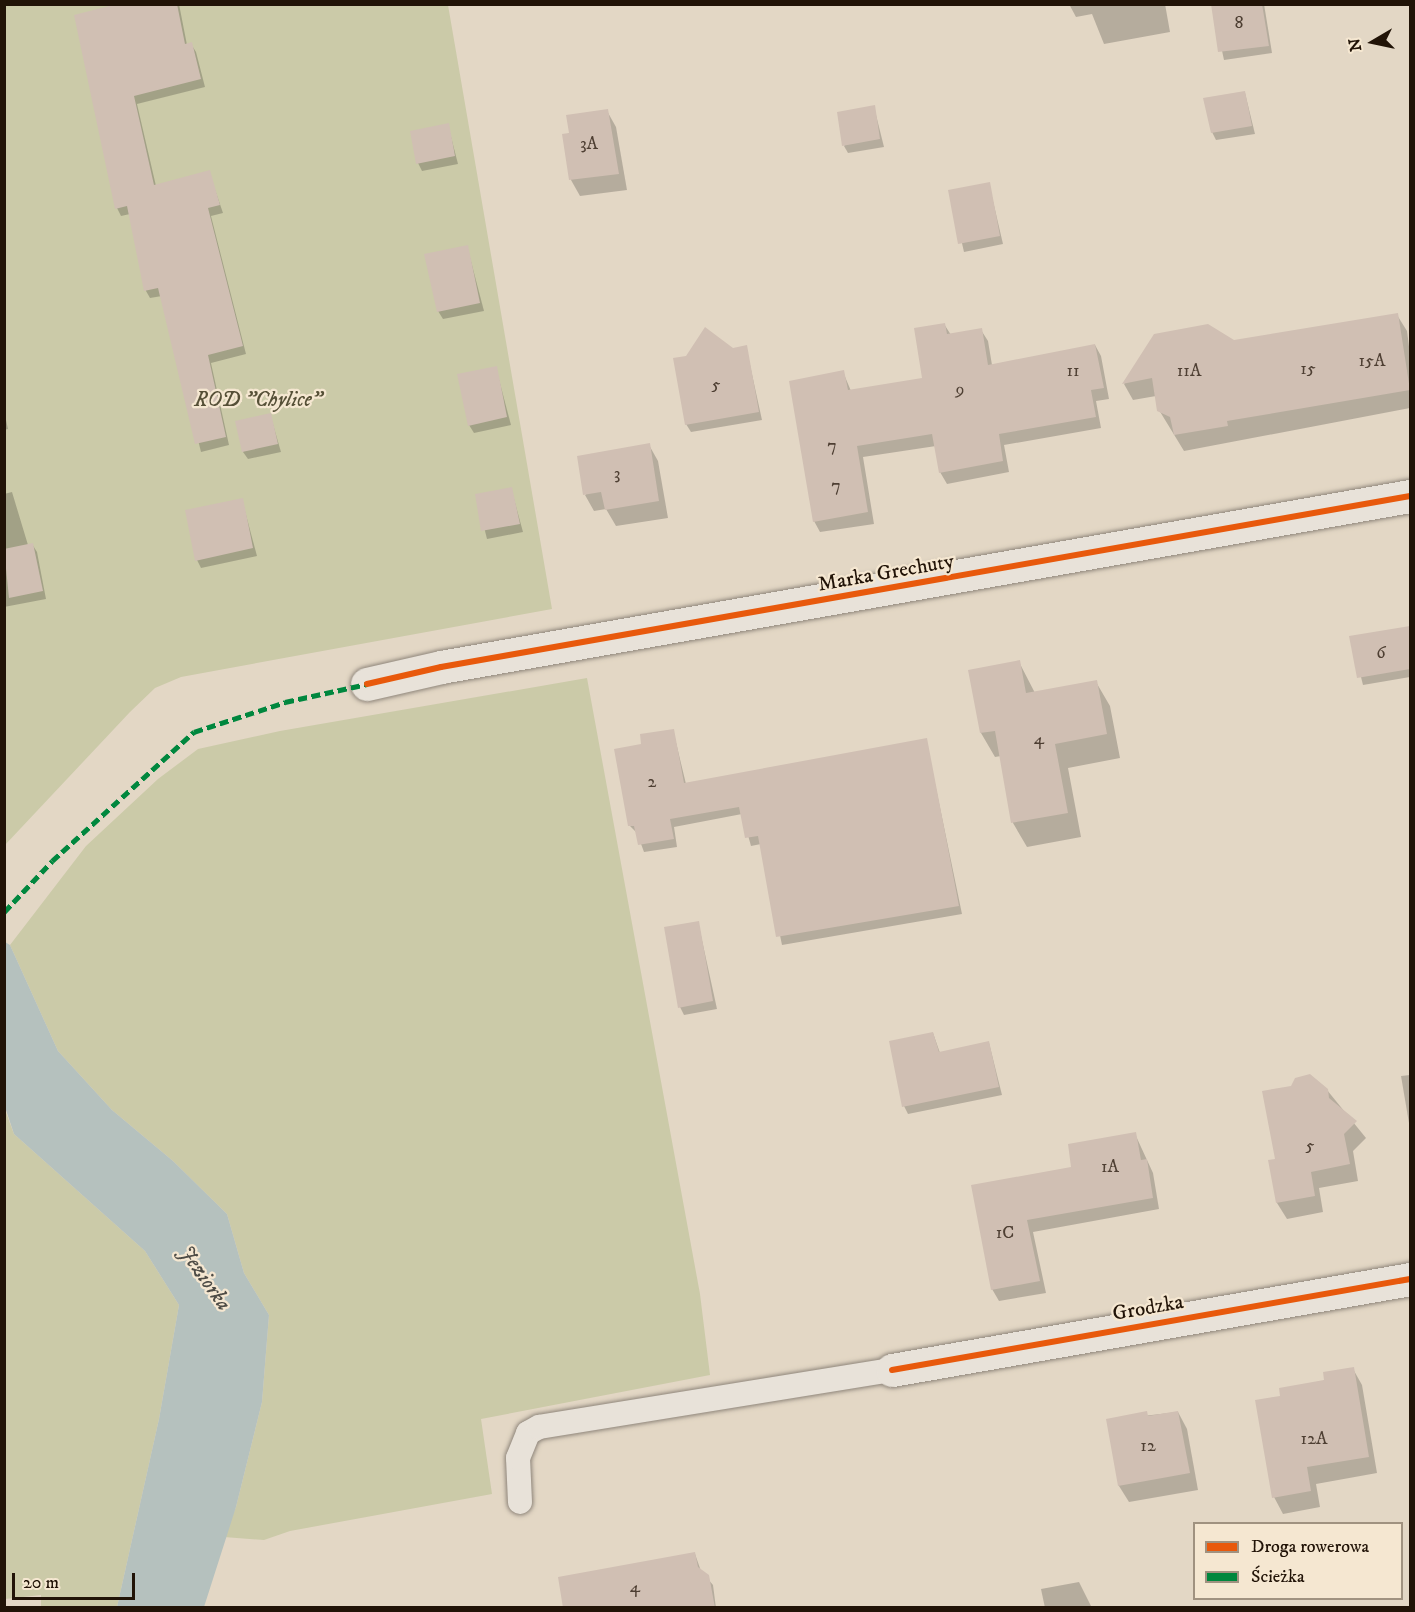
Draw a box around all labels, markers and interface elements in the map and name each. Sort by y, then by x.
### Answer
house number: 8 [1234,12,1244,34]
north arrow [1343,12,1403,72]
text: N [1344,37,1366,53]
house number: 3A [580,133,598,155]
house number: 15A [1359,350,1385,372]
house number: 15 [1300,358,1316,380]
house number: 11 [1066,360,1080,382]
house number: 11A [1177,360,1201,382]
house number: 5 [712,374,720,396]
house number: 9 [956,379,964,401]
park label: ROD "Chylice" [194,387,322,413]
house number: 7 [827,435,837,457]
house number: 3 [614,463,620,485]
house number: 7 [831,475,841,497]
street label: Marka Grechuty [816,549,956,597]
house number: 6 [1376,642,1386,664]
house number: 4 [1034,728,1044,750]
house number: 2 [648,771,656,793]
house number: 5 [1306,1135,1314,1157]
house number: 1A [1101,1156,1119,1178]
house number: 1C [996,1222,1014,1244]
water label: Jeziorka [173,1240,237,1316]
street label: Grodzka [1111,1289,1185,1327]
house number: 12A [1301,1428,1327,1450]
house number: 12 [1140,1435,1156,1457]
legend [1193,1522,1403,1600]
text: Droga rowerowa [1251,1536,1369,1558]
scale bar [15,1561,138,1599]
text: Ścieżka [1251,1566,1305,1588]
text: 20 m [23,1572,59,1594]
house number: 4 [630,1576,640,1598]

